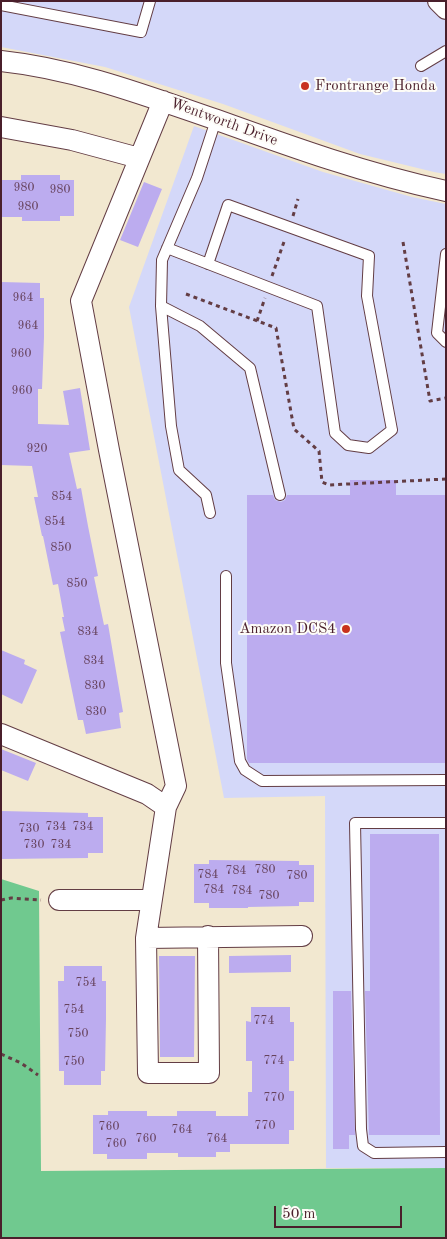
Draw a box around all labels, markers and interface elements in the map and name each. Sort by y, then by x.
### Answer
place label: Frontrange Honda [315,77,436,95]
marker: Frontrange Honda [299,80,311,92]
street label: Wentworth Drive [168,94,280,150]
house number: 980 [14,181,34,195]
house number: 980 [50,183,70,197]
house number: 980 [18,200,38,214]
house number: 964 [13,291,33,305]
house number: 964 [18,319,38,333]
house number: 960 [11,347,31,361]
house number: 960 [12,384,32,398]
house number: 920 [27,442,47,456]
house number: 854 [52,490,72,504]
house number: 854 [45,515,65,529]
house number: 850 [51,541,71,555]
house number: 850 [67,577,87,591]
place label: Amazon DCS4 [239,620,336,638]
marker: Amazon DCS4 [340,623,352,635]
house number: 834 [78,625,98,639]
house number: 834 [84,654,104,668]
house number: 830 [85,679,105,693]
house number: 830 [86,705,106,719]
house number: 734 [46,820,66,834]
house number: 734 [73,820,93,834]
house number: 730 [19,822,39,836]
house number: 730 [24,838,44,852]
house number: 734 [51,838,71,852]
house number: 780 [255,863,275,877]
house number: 784 [226,864,246,878]
house number: 784 [198,868,218,882]
house number: 780 [287,869,307,883]
house number: 784 [204,883,224,897]
house number: 784 [232,884,252,898]
house number: 780 [259,889,279,903]
house number: 754 [76,976,96,990]
house number: 754 [64,1003,84,1017]
house number: 774 [254,1014,274,1028]
house number: 750 [68,1027,88,1041]
house number: 774 [264,1054,284,1068]
house number: 750 [64,1055,84,1069]
house number: 770 [264,1091,284,1105]
house number: 770 [255,1119,275,1133]
house number: 760 [99,1120,119,1134]
house number: 764 [172,1123,192,1137]
house number: 760 [136,1132,156,1146]
house number: 764 [207,1132,227,1146]
house number: 760 [106,1137,126,1151]
scale bar [277,1196,404,1228]
text: 50 m [282,1207,316,1222]

